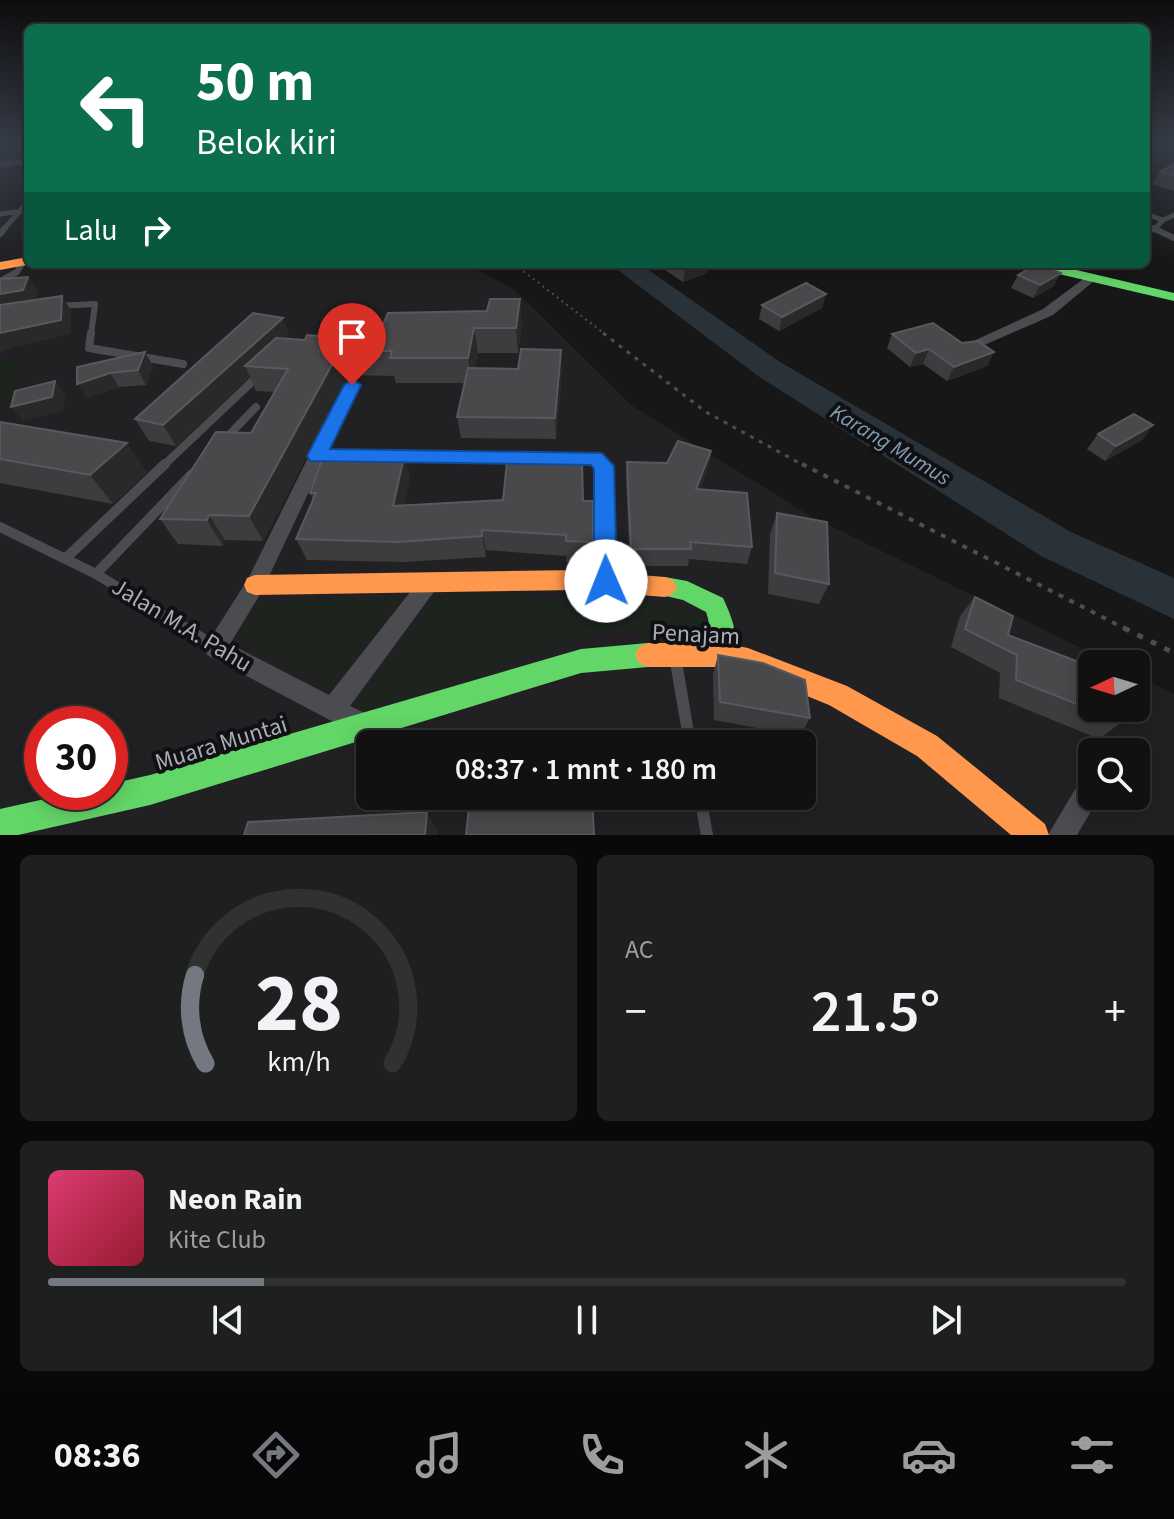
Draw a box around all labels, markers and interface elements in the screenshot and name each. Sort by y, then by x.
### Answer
text: 50 m [196,43,314,122]
icon: left [64,56,168,160]
text: Belok kiri [196,117,337,168]
icon: right [134,208,178,252]
text: Lalu [64,209,118,252]
pin [318,303,386,385]
icon: arrive [330,315,374,359]
water label: Karang Mumus [824,396,957,494]
position arrow [564,539,648,623]
street label: Jalan M.A. Pahu [105,570,258,681]
street label: Penajam [651,615,741,654]
north arrow [1078,650,1150,722]
map controls [1078,650,1150,810]
speed limit sign: 30 [24,706,128,810]
street label: Muara Muntai [151,707,292,780]
button: search [1078,738,1150,810]
text: 08:37 · 1 mnt · 180 m [455,748,717,791]
text: AC [625,931,654,968]
text: 28 [255,945,342,1063]
text: 21.5° [811,970,940,1055]
text: − [625,981,647,1044]
text: + [1104,981,1126,1044]
text: km/h [267,1042,330,1082]
text: Neon Rain [168,1178,303,1221]
text: Kite Club [168,1221,266,1258]
icon: previous [206,1298,250,1342]
icon: pause [565,1298,609,1342]
icon: next [924,1298,968,1342]
icon: directions [248,1427,304,1483]
icon: music [411,1427,467,1483]
icon: phone [574,1427,630,1483]
icon: climate [738,1427,794,1483]
icon: car [901,1427,957,1483]
icon: filters [1064,1427,1120,1483]
text: 08:36 [54,1430,140,1481]

